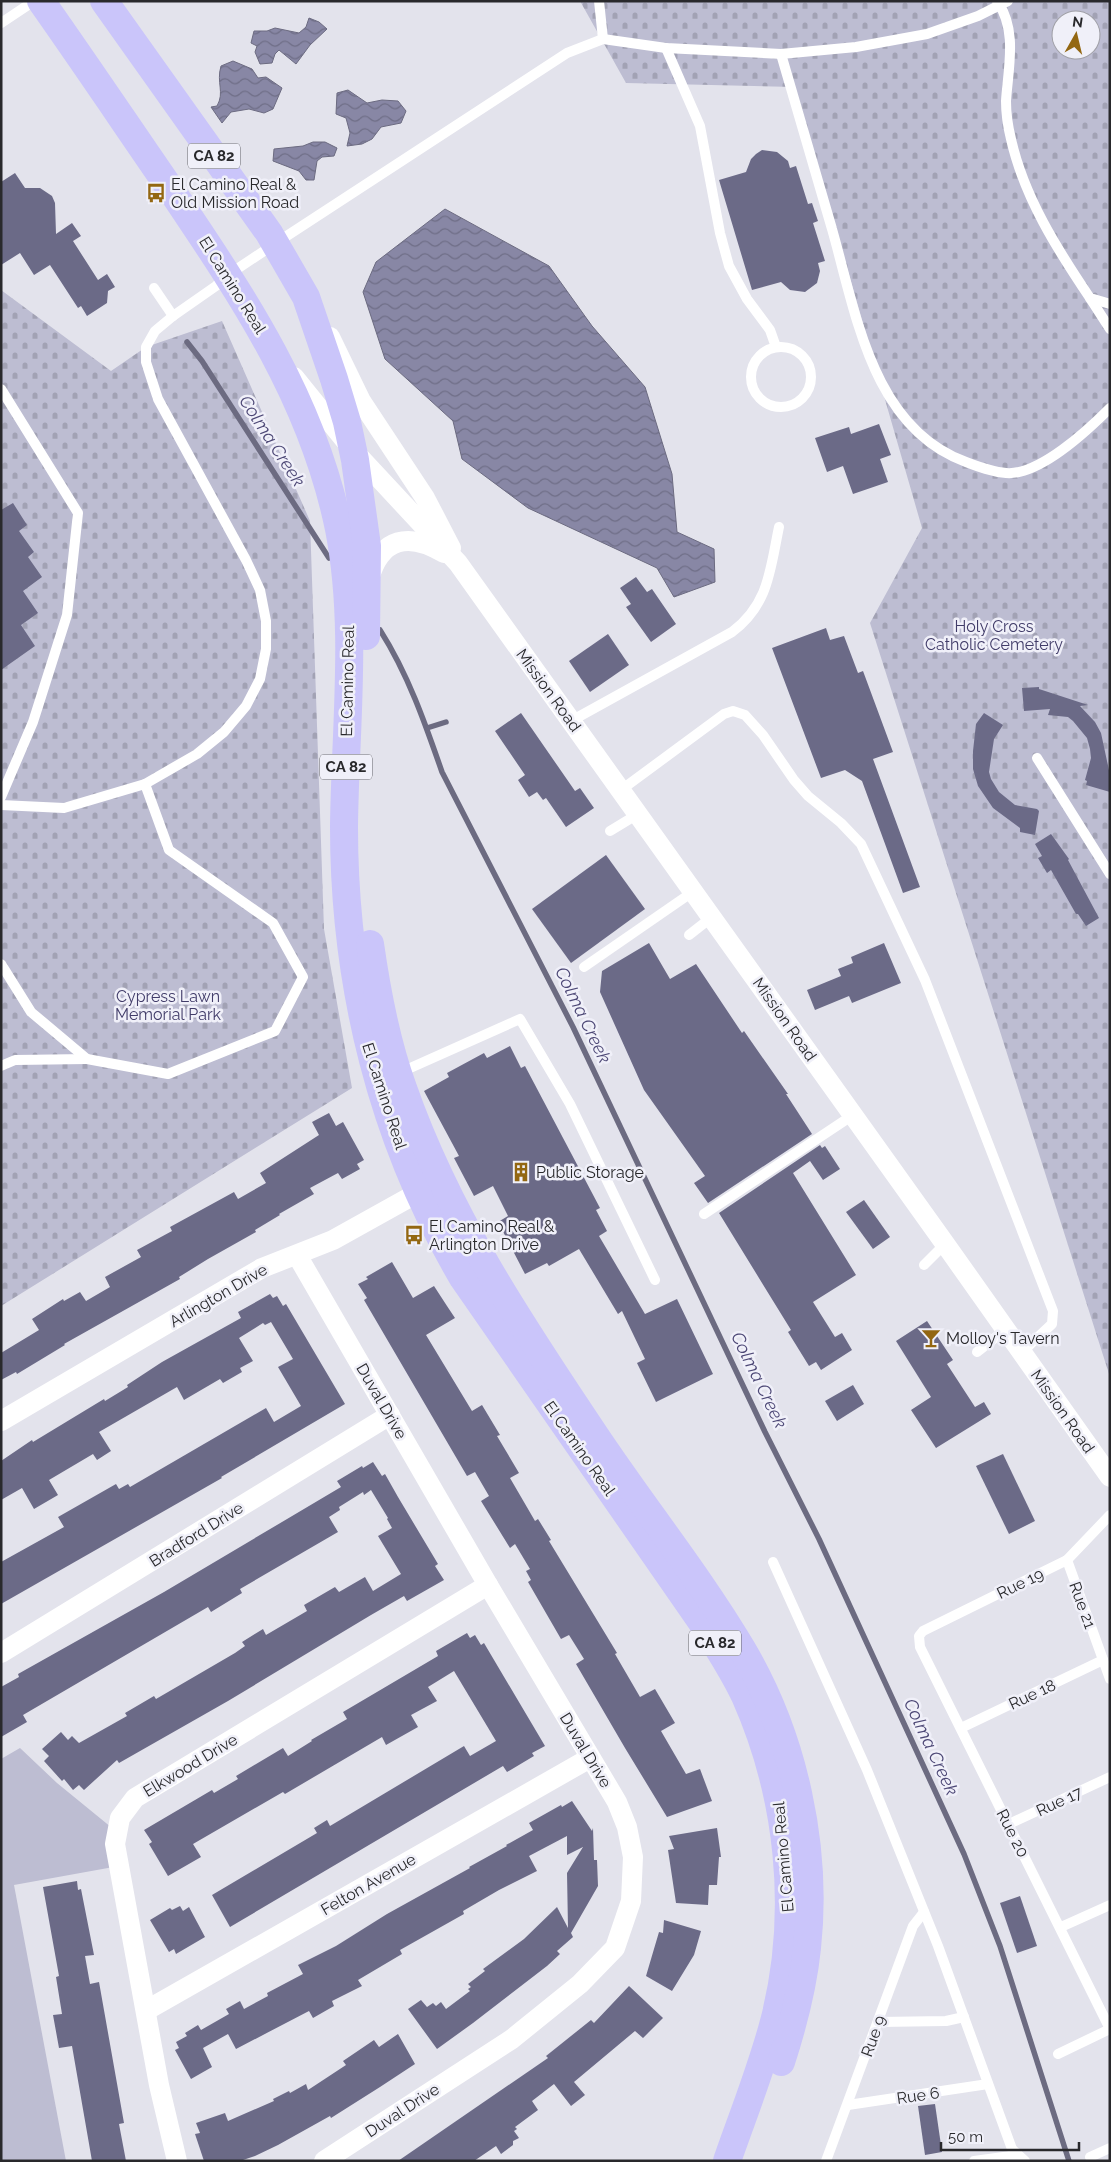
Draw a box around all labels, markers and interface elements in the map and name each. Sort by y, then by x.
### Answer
north arrow [1051,10,1101,60]
text: N [1071,13,1084,31]
road number: CA 82 [188,144,240,168]
place label: El Camino Real & Old Mission Road [171,175,299,212]
bus stop icon: El Camino Real & Old Mission Road [145,182,167,204]
street label: El Camino Real [195,233,270,338]
water label: Colma Creek [235,391,310,491]
park label: Holy Cross Catholic Cemetery [925,617,1063,654]
street label: El Camino Real [337,625,358,737]
street label: Mission Road [512,645,585,735]
road number: CA 82 [320,754,372,780]
water label: Colma Creek [551,963,616,1067]
street label: Mission Road [749,974,820,1065]
park label: Cypress Lawn Memorial Park [115,987,221,1024]
street label: El Camino Real [358,1040,411,1153]
building icon: Public Storage [510,1161,532,1183]
place label: Public Storage [536,1163,644,1182]
place label: El Camino Real & Arlington Drive [429,1217,555,1254]
bus stop icon: El Camino Real & Arlington Drive [403,1224,425,1246]
street label: Arlington Drive [166,1260,271,1331]
bar icon: Molloy's Tavern [920,1327,942,1349]
water label: Colma Creek [727,1328,792,1432]
place label: Molloy's Tavern [946,1329,1060,1348]
street label: Duval Drive [352,1360,411,1442]
street label: Mission Road [1027,1366,1098,1457]
street label: El Camino Real [540,1397,620,1500]
street label: Bradford Drive [146,1498,247,1571]
street label: Rue 19 [994,1564,1047,1603]
street label: Rue 21 [1065,1579,1100,1631]
road number: CA 82 [689,1630,741,1656]
street label: Rue 18 [1006,1675,1059,1714]
water label: Colma Creek [900,1695,963,1799]
street label: Duval Drive [556,1709,615,1791]
street label: Elkwood Drive [140,1730,241,1801]
street label: Rue 17 [1033,1782,1086,1820]
street label: El Camino Real [769,1800,798,1913]
street label: Rue 20 [992,1806,1033,1860]
street label: Felton Avenue [317,1850,419,1919]
street label: Rue 9 [857,2013,890,2059]
street label: Duval Drive [362,2080,443,2141]
street label: Rue 6 [895,2083,941,2108]
scale bar [941,2120,1078,2152]
text: 50 m [948,2128,983,2146]

